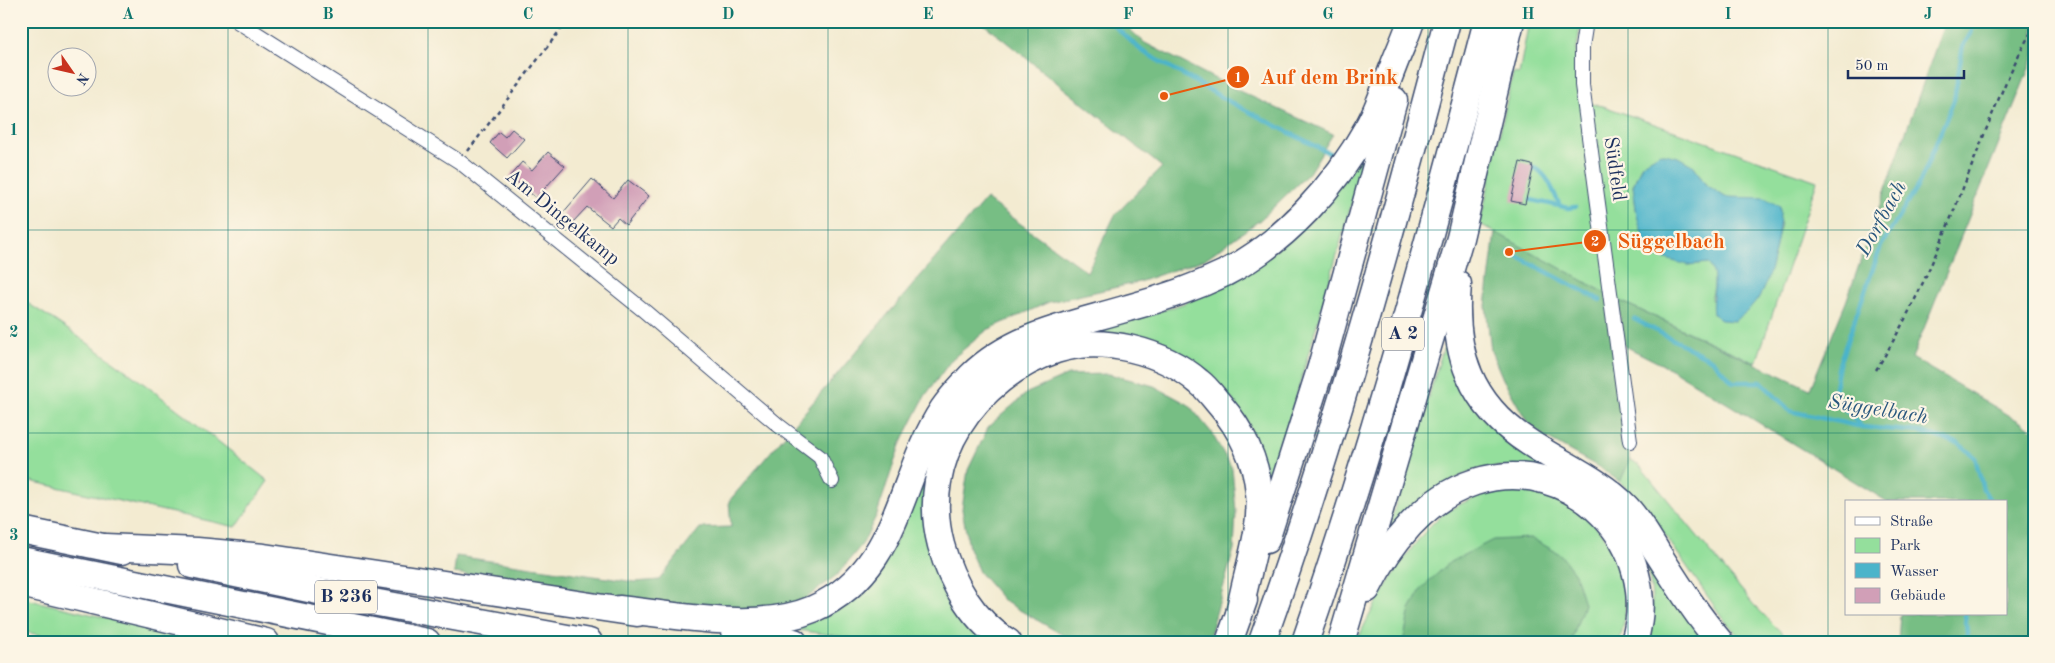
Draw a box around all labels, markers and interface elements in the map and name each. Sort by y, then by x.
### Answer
text: A [122,7,134,23]
text: B [322,7,334,23]
text: C [523,7,533,23]
text: D [722,7,734,23]
text: E [922,7,934,23]
text: F [1123,7,1134,23]
text: G [1322,7,1334,23]
text: H [1521,7,1535,23]
text: I [1724,7,1732,23]
text: J [1924,7,1933,23]
north arrow [48,48,98,98]
scale bar [1848,48,1964,80]
callout: Auf dem Brink [1225,59,1408,95]
text: 50 m [1855,59,1889,74]
text: Auf dem Brink [1260,68,1398,89]
text: N [73,70,91,87]
text: 1 [1234,71,1242,86]
text: 1 [9,123,19,139]
street label: Südfeld [1600,135,1628,203]
street label: Am Dingelkamp [501,166,623,270]
water label: Dorfbach [1852,178,1911,261]
callout: Süggelbach [1582,223,1735,259]
text: Süggelbach [1617,232,1725,253]
text: 2 [1591,235,1599,250]
road number: A 2 [1382,318,1424,350]
text: 2 [9,325,19,341]
water label: Süggelbach [1827,392,1930,428]
legend [1845,500,2008,616]
text: Straße [1890,515,1933,530]
text: 3 [9,528,19,544]
text: Park [1890,539,1921,554]
text: Wasser [1890,565,1938,580]
road number: B 236 [315,580,377,614]
text: Gebäude [1890,589,1946,604]

